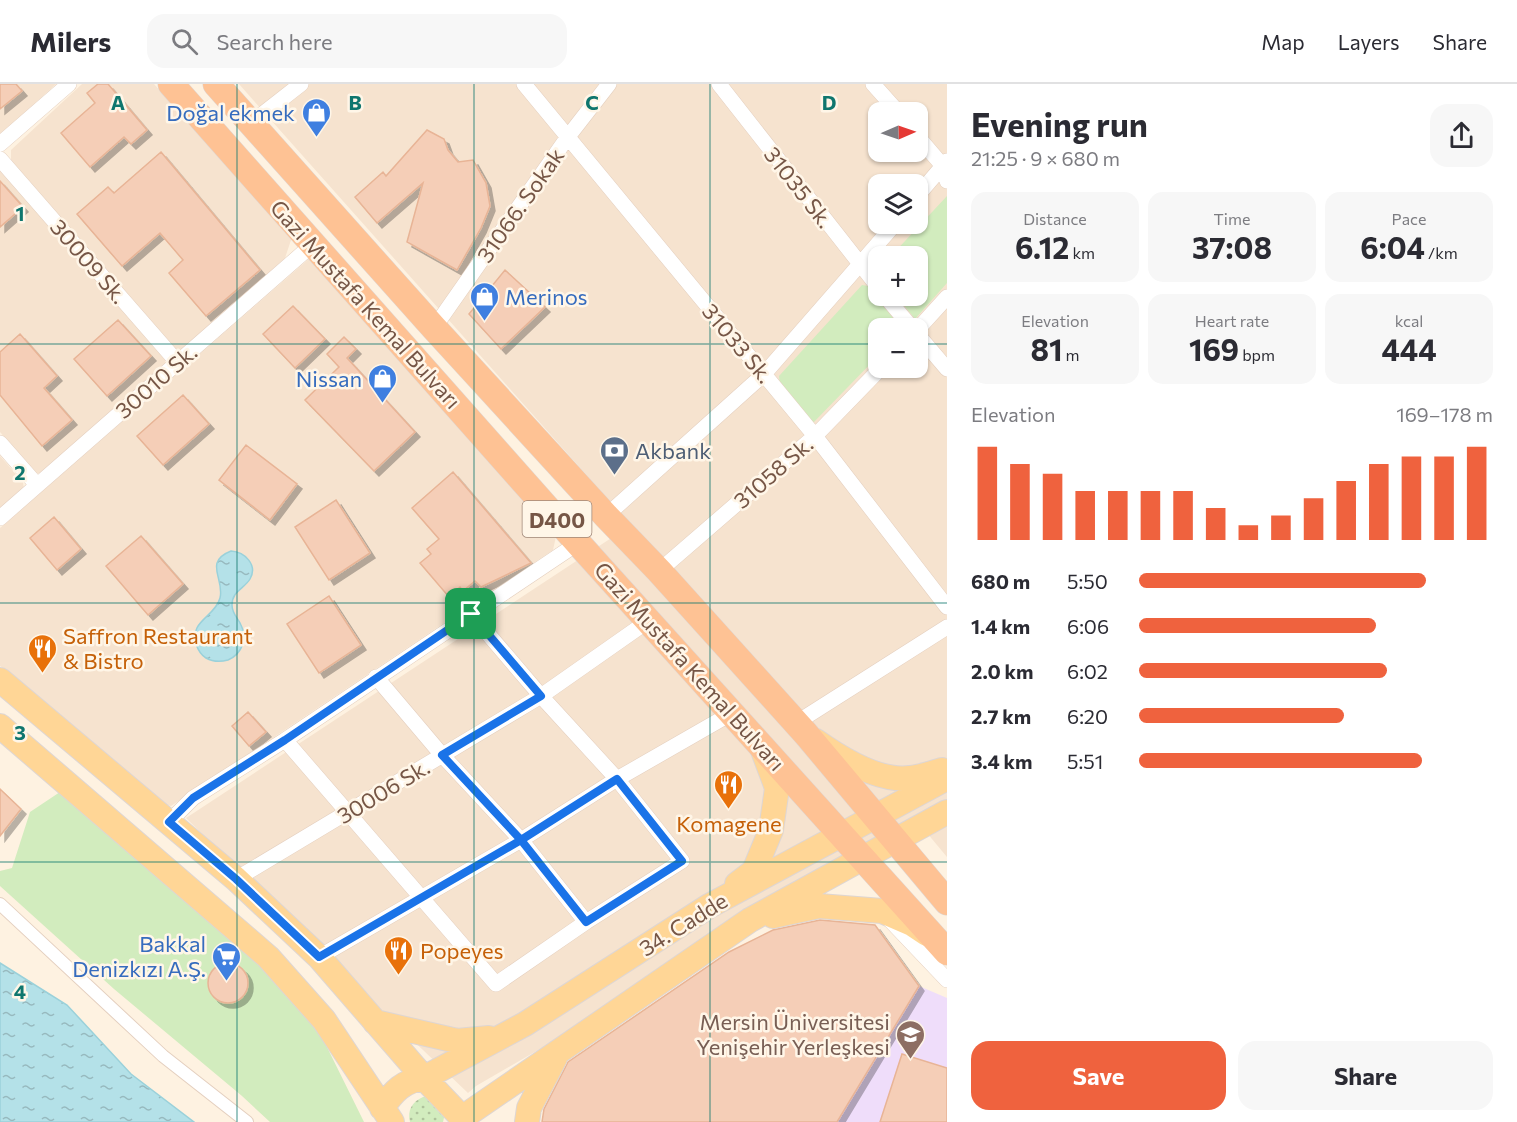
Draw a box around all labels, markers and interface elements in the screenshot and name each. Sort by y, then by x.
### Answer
search box [147,14,567,68]
text: Milers [30,24,111,58]
icon: search [168,25,201,58]
text: Search here [216,28,333,55]
text: Map [1261,29,1305,54]
text: Layers [1338,29,1400,54]
text: Share [1433,29,1487,54]
text: A [111,90,125,114]
text: B [348,90,362,114]
text: C [585,90,599,114]
text: D [822,90,836,114]
shop icon: Doğal ekmek [300,96,332,138]
place label: Doğal ekmek [166,99,295,126]
north arrow [868,102,928,162]
map controls [868,102,928,378]
text: Evening run [971,103,1148,144]
button: share [1430,104,1493,167]
street label: 31035 Sk. [759,141,839,233]
street label: 31066. Sokak [471,143,569,267]
text: 21:25 · 9 × 680 m [971,146,1120,170]
button: layers [868,174,928,234]
street label: Gazi Mustafa Kemal Bulvarı [265,194,467,414]
text: 1 [15,201,25,225]
text: Distance [1023,209,1087,228]
text: Time [1214,209,1250,228]
text: Pace [1392,209,1426,228]
street label: 30009 Sk. [45,213,133,309]
text: 6.12 [1015,228,1069,265]
text: 37:08 [1192,228,1272,265]
text: 6:04 [1360,228,1425,265]
text: km [1069,243,1095,262]
text: /km [1425,243,1458,262]
button: + [868,246,928,306]
shop icon: Merinos [468,280,500,322]
place label: Merinos [505,283,588,310]
street label: 31033 Sk. [697,298,779,388]
text: Elevation [1021,311,1089,330]
text: Heart rate [1195,311,1269,330]
text: kcal [1395,311,1423,330]
button: − [868,318,928,378]
text: 81 [1030,330,1063,367]
text: 169 [1189,330,1239,367]
text: 444 [1381,330,1437,367]
street label: 30010 Sk. [110,338,202,424]
text: m [1063,345,1080,364]
text: bpm [1239,345,1275,364]
shop icon: Nissan [367,362,399,404]
place label: Nissan [296,365,362,392]
text: Elevation [971,402,1056,426]
text: 169–178 m [1396,402,1493,426]
street label: 31058 Sk. [728,430,818,514]
bank icon: Akbank [598,434,630,476]
place label: Akbank [635,437,711,464]
text: 2 [14,460,26,484]
road number: D400 [522,501,592,537]
street label: Gazi Mustafa Kemal Bulvarı [589,556,791,776]
text: 680 m [971,569,1030,593]
text: 5:50 [1067,569,1108,593]
pin [445,588,496,639]
icon: arrive [454,597,487,630]
text: 1.4 km [971,614,1030,638]
text: 6:06 [1067,614,1109,638]
place label: Saffron Restaurant & Bistro [63,622,253,674]
restaurant icon: Saffron Restaurant & Bistro [26,632,58,674]
text: 2.0 km [971,659,1033,683]
text: 6:02 [1067,659,1108,683]
text: 2.7 km [971,704,1031,728]
text: 6:20 [1067,704,1108,728]
text: 3 [14,720,26,744]
text: 3.4 km [971,749,1033,773]
text: 5:51 [1067,749,1103,773]
street label: 30006 Sk. [332,753,434,829]
restaurant icon: Komagene [713,768,745,810]
place label: Komagene [676,810,782,837]
street label: 34. Cadde [634,886,732,962]
place label: Bakkal Denizkızı A.Ş. [72,930,206,982]
restaurant icon: Popeyes [383,934,415,976]
place label: Popeyes [420,937,504,964]
supermarket icon: Bakkal Denizkızı A.Ş. [211,940,243,982]
text: 4 [14,979,26,1003]
place label: Mersin Üniversitesi Yenişehir Yerleşkesi [696,1008,890,1060]
school or university icon: Mersin Üniversitesi Yenişehir Yerleşkesi [895,1018,927,1060]
button: Save [971,1041,1226,1110]
button: Share [1238,1041,1493,1110]

